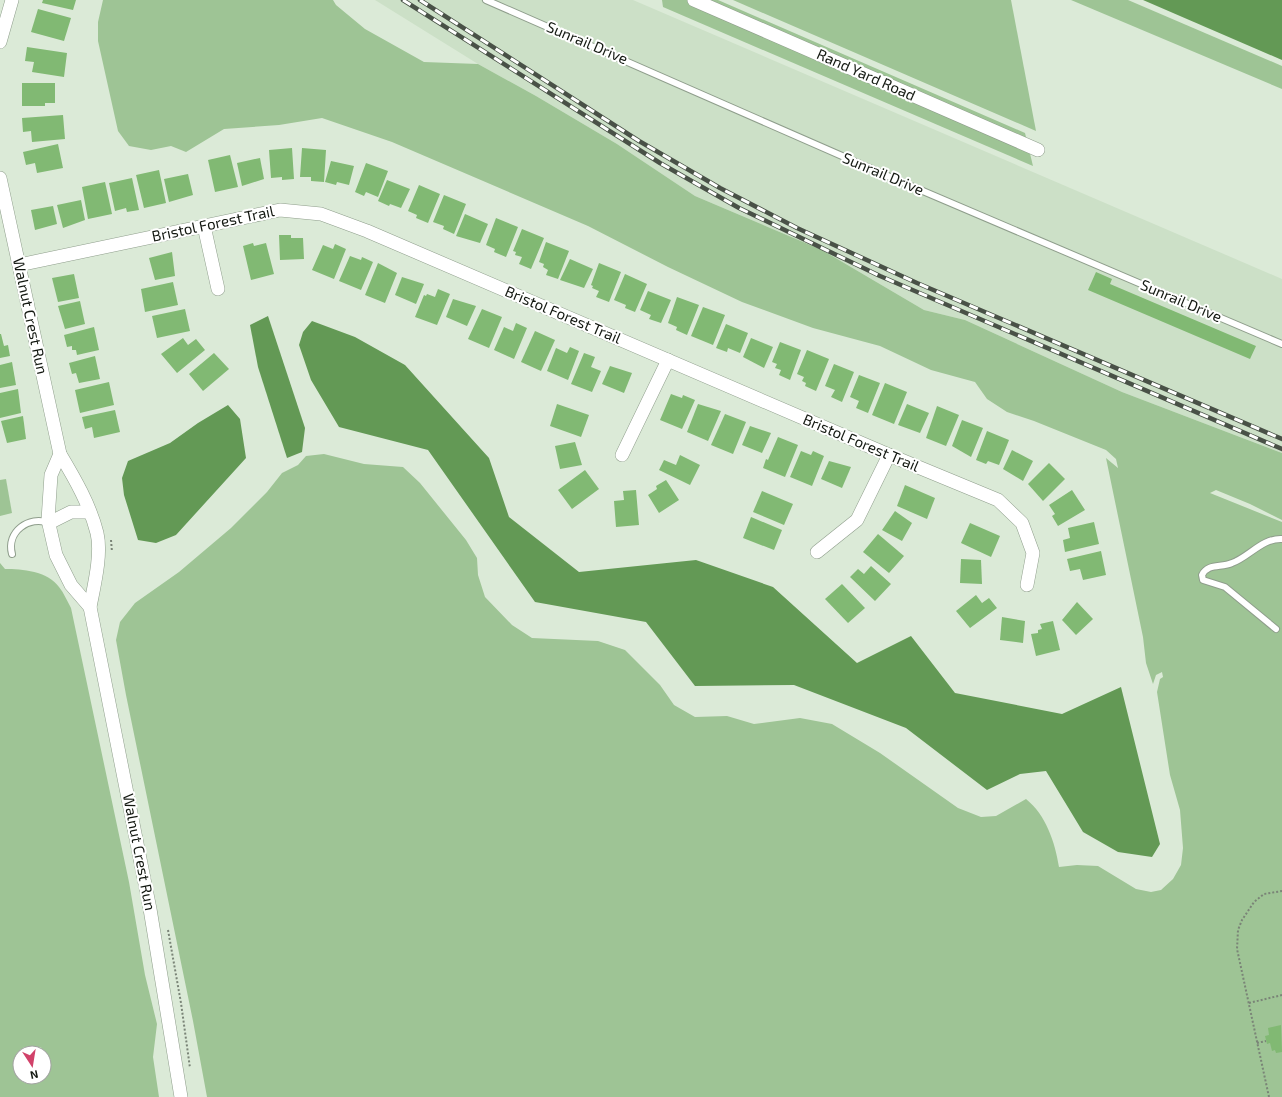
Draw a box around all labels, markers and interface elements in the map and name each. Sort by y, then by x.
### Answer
street label: Sunrail Drive [544,17,631,67]
street label: Rand Yard Road [814,44,919,104]
street label: Sunrail Drive [840,148,927,198]
street label: Bristol Forest Trail [150,201,276,245]
street label: Walnut Crest Run [10,256,52,376]
street label: Sunrail Drive [1138,275,1225,325]
street label: Bristol Forest Trail [503,281,625,347]
street label: Bristol Forest Trail [801,409,923,475]
street label: Walnut Crest Run [120,792,160,912]
north arrow [12,1045,52,1085]
text: N [29,1068,39,1082]

